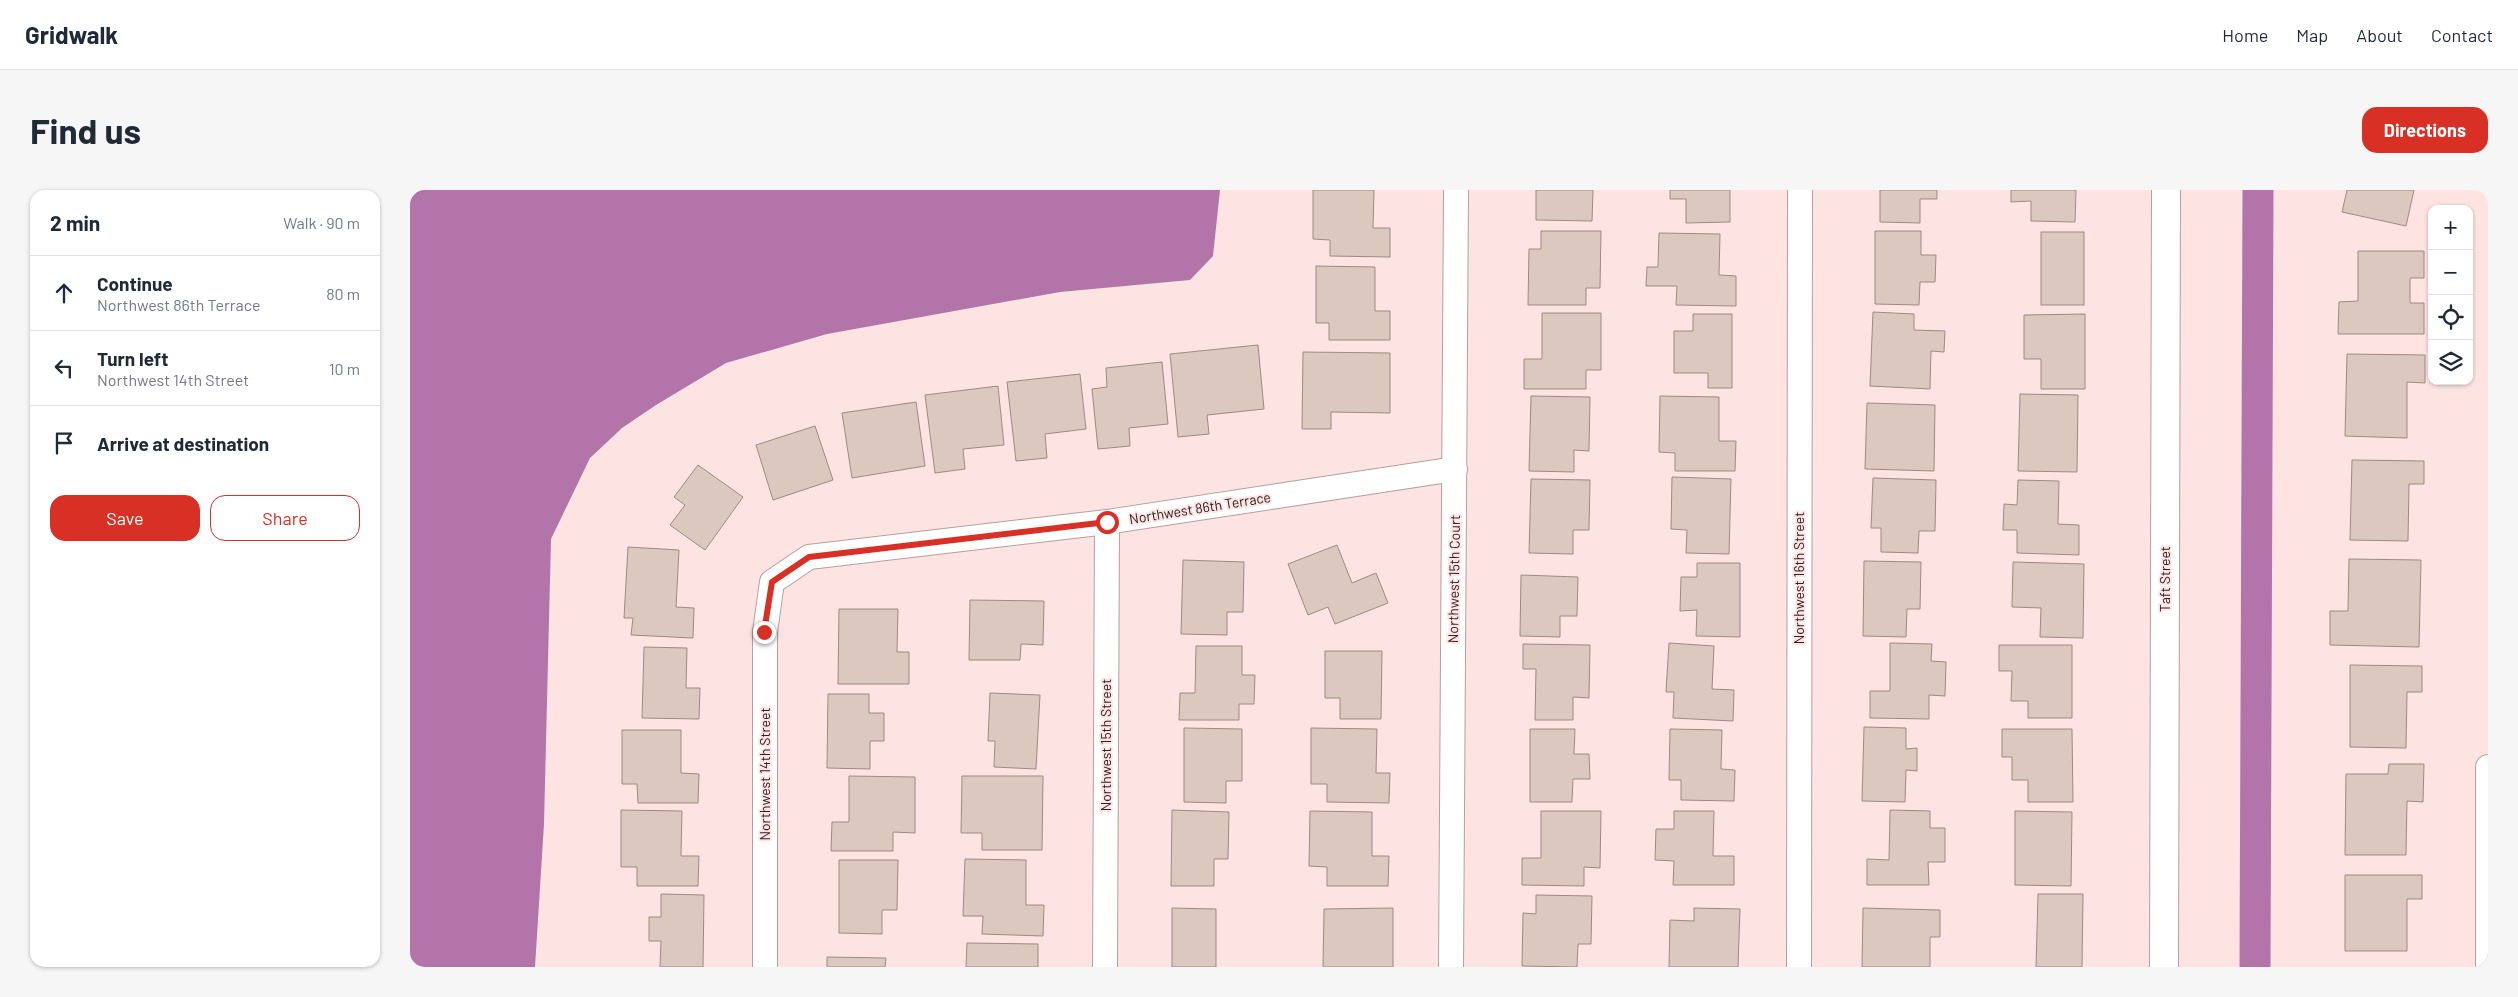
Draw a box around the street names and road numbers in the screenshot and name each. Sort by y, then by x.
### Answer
street label: Northwest 86th Terrace [1128,488,1272,527]
street label: Northwest 16th Street [1790,512,1807,644]
street label: Northwest 15th Court [1444,515,1463,643]
street label: Taft Street [2156,546,2173,612]
street label: Northwest 15th Street [1097,679,1114,811]
street label: Northwest 14th Street [756,708,773,841]

